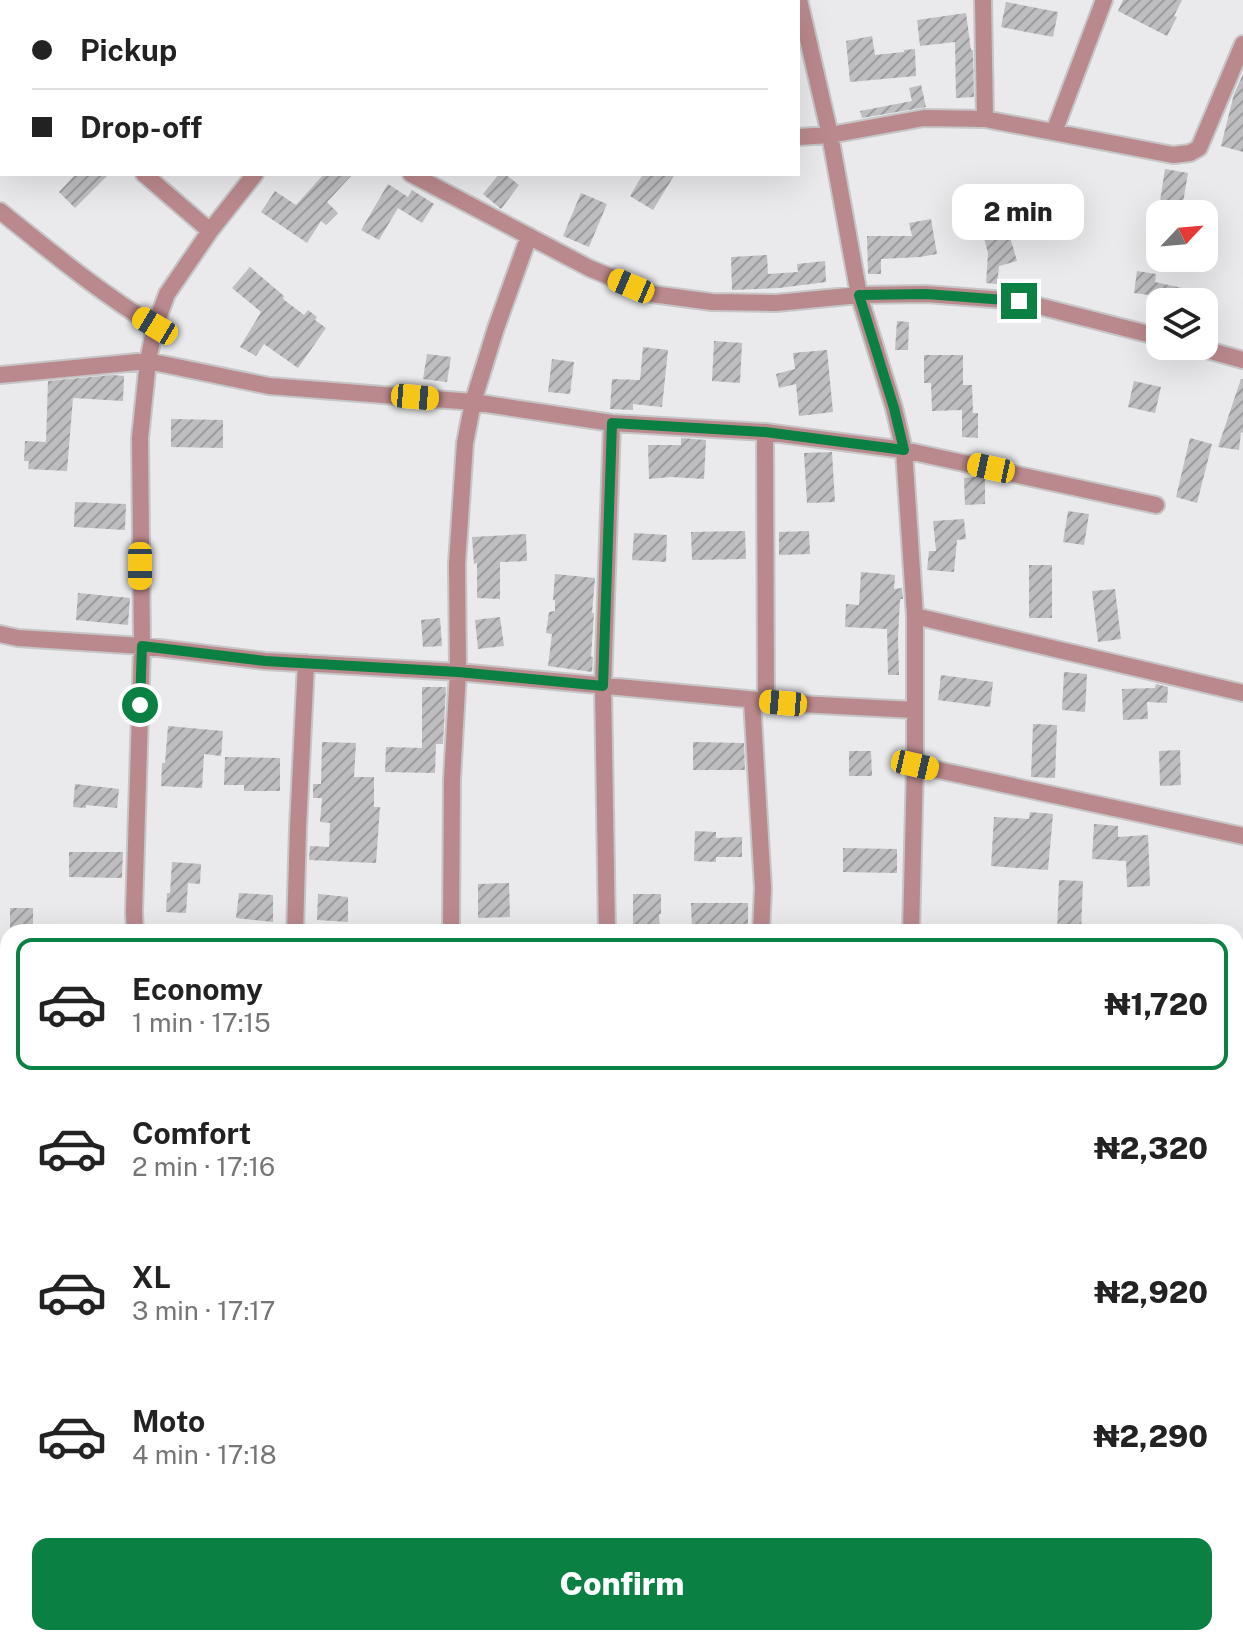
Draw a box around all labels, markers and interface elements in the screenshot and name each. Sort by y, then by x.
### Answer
text: Pickup [80,32,177,68]
text: Drop-off [80,109,202,145]
callout: 2 min [953,185,1085,241]
text: 2 min [983,196,1053,227]
north arrow [1146,200,1218,272]
map controls [1146,200,1218,360]
car [604,266,658,306]
route end [1001,283,1037,319]
button: layers [1146,288,1218,360]
car [128,303,182,349]
car [390,383,440,411]
car [965,451,1017,485]
car [128,542,152,590]
route start [122,687,158,723]
car [758,689,808,717]
car [889,748,941,782]
icon: car [36,968,108,1040]
text: Economy [132,971,263,1007]
text: ₦1,720 [1105,986,1208,1022]
text: 1 min · 17:15 [132,1007,271,1038]
icon: car [36,1112,108,1184]
text: Comfort [132,1115,251,1151]
text: ₦2,320 [1094,1130,1208,1166]
text: 2 min · 17:16 [132,1151,275,1182]
icon: car [36,1256,108,1328]
text: XL [132,1259,171,1295]
text: ₦2,920 [1094,1274,1208,1310]
text: 3 min · 17:17 [132,1295,275,1326]
icon: car [36,1400,108,1472]
text: Moto [132,1403,205,1439]
text: ₦2,290 [1094,1418,1208,1454]
text: 4 min · 17:18 [132,1439,277,1470]
button: Confirm [32,1538,1212,1630]

